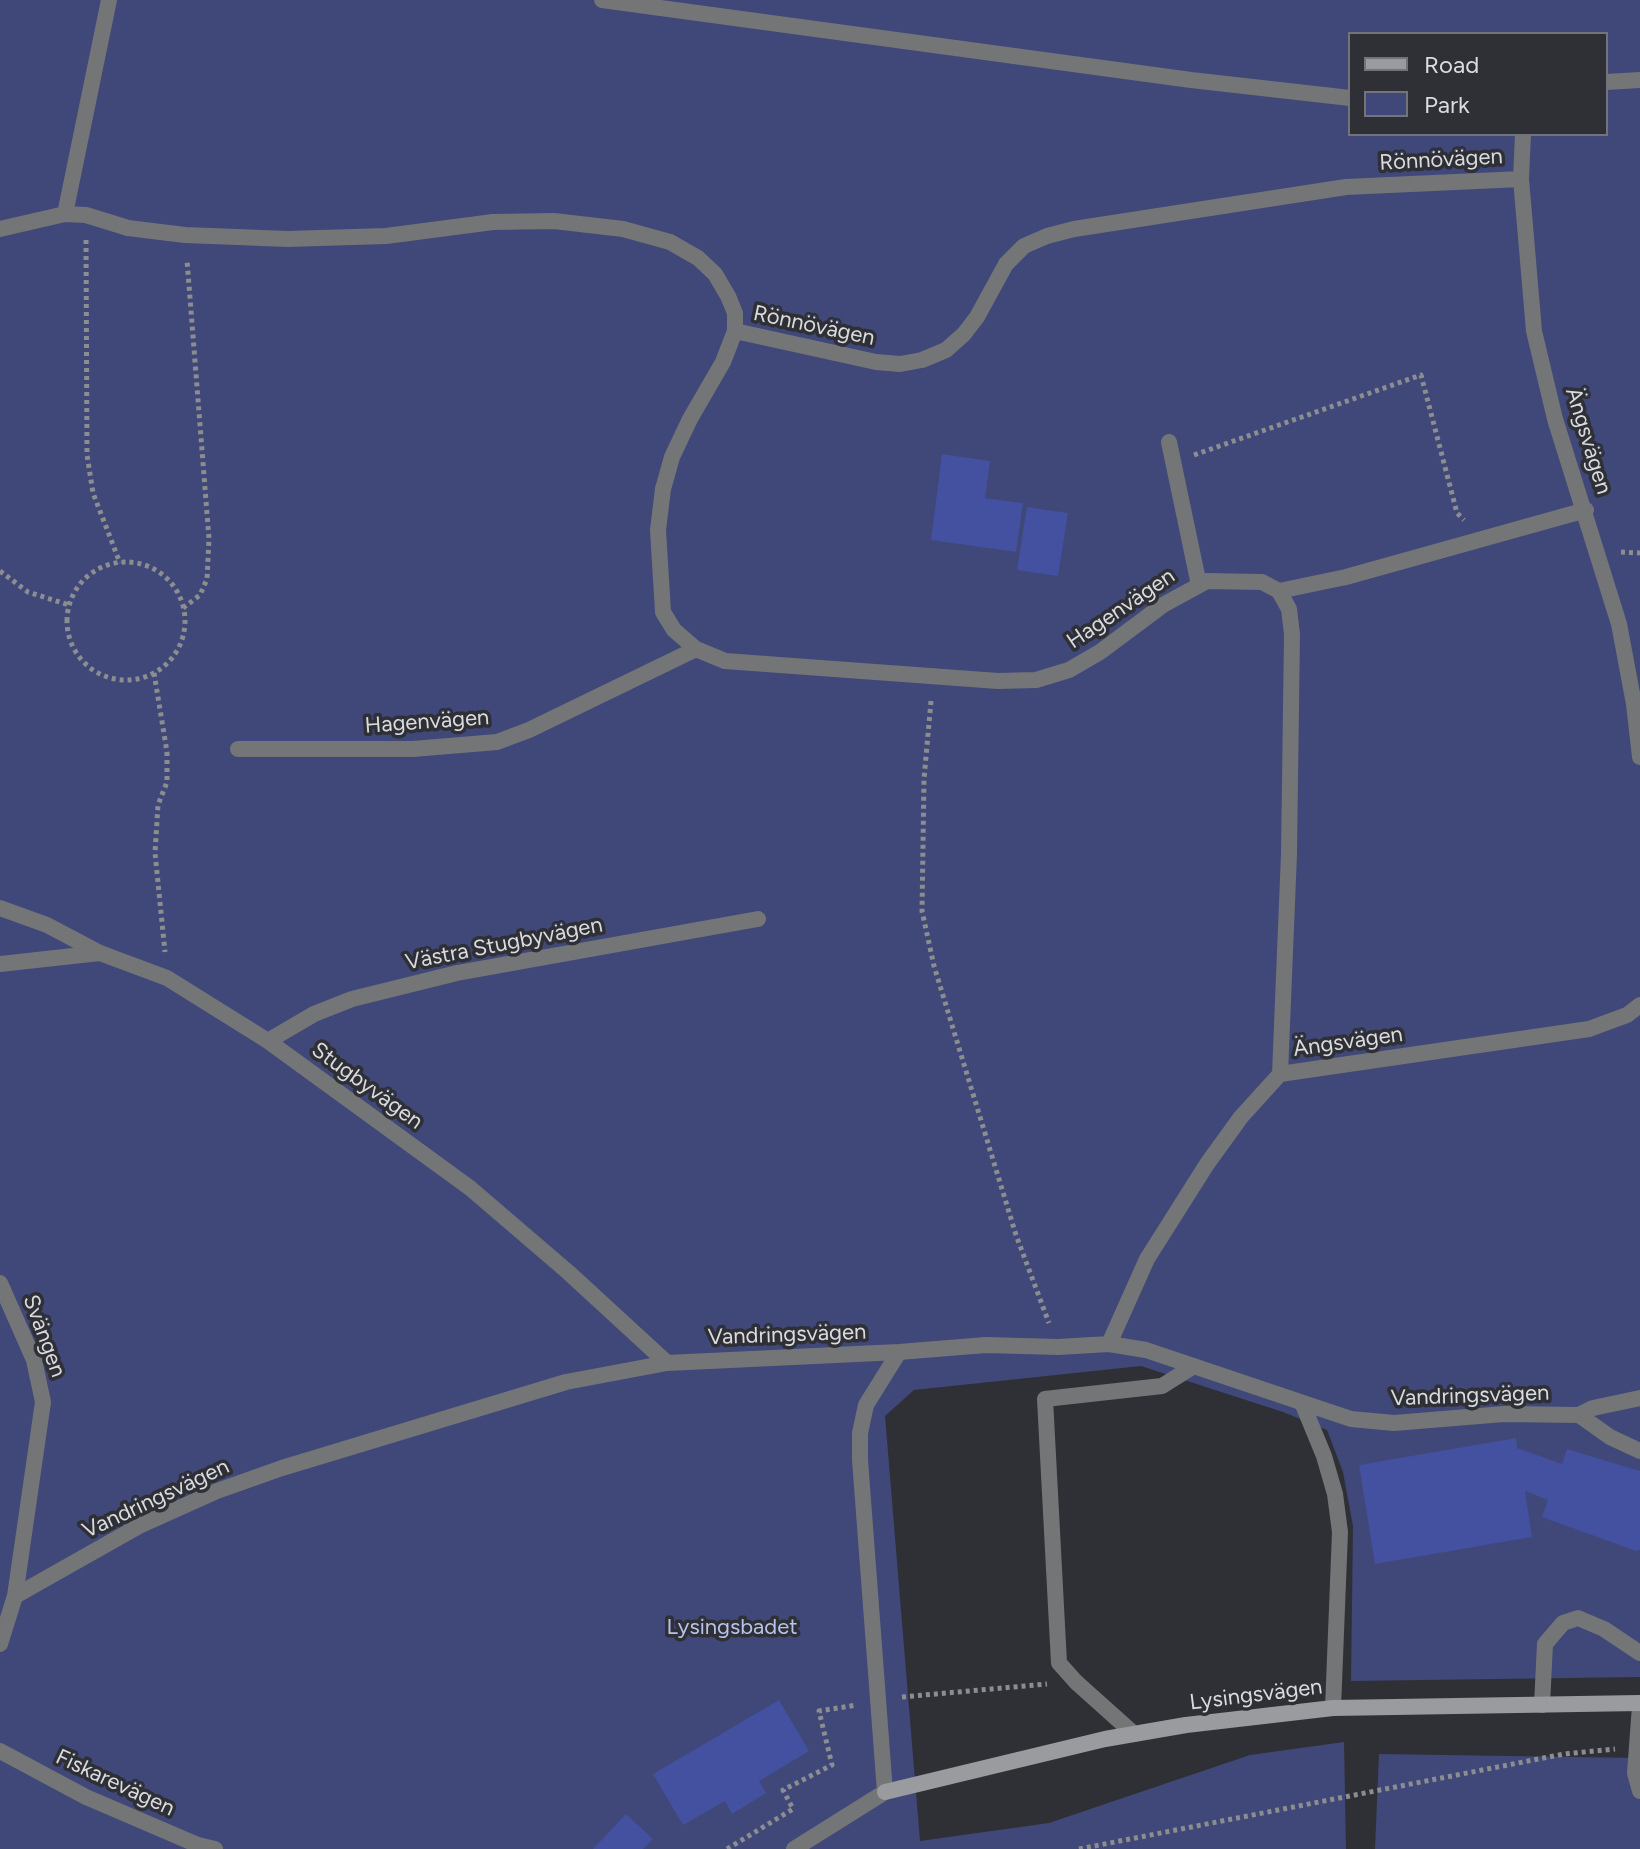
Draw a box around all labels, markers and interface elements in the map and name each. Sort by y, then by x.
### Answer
legend [1348,32,1608,136]
text: Road [1424,50,1479,79]
text: Park [1424,90,1470,119]
street label: Rönnövägen [1379,144,1503,176]
street label: Rönnövägen [751,300,877,352]
street label: Ängsvägen [1559,384,1617,498]
street label: Hagenvägen [1062,563,1180,655]
street label: Hagenvägen [364,704,490,740]
street label: Västra Stugbyvägen [403,912,605,976]
street label: Ängsvägen [1292,1021,1404,1063]
street label: Stugbyvägen [306,1037,428,1135]
street label: Svängen [17,1291,71,1381]
street label: Vandringsvägen [707,1319,867,1351]
street label: Vandringsvägen [1390,1380,1550,1412]
street label: Vandringsvägen [79,1454,233,1544]
park label: Lysingsbadet [666,1615,798,1641]
street label: Lysingsvägen [1188,1674,1324,1716]
street label: Fiskarevägen [51,1744,179,1822]

